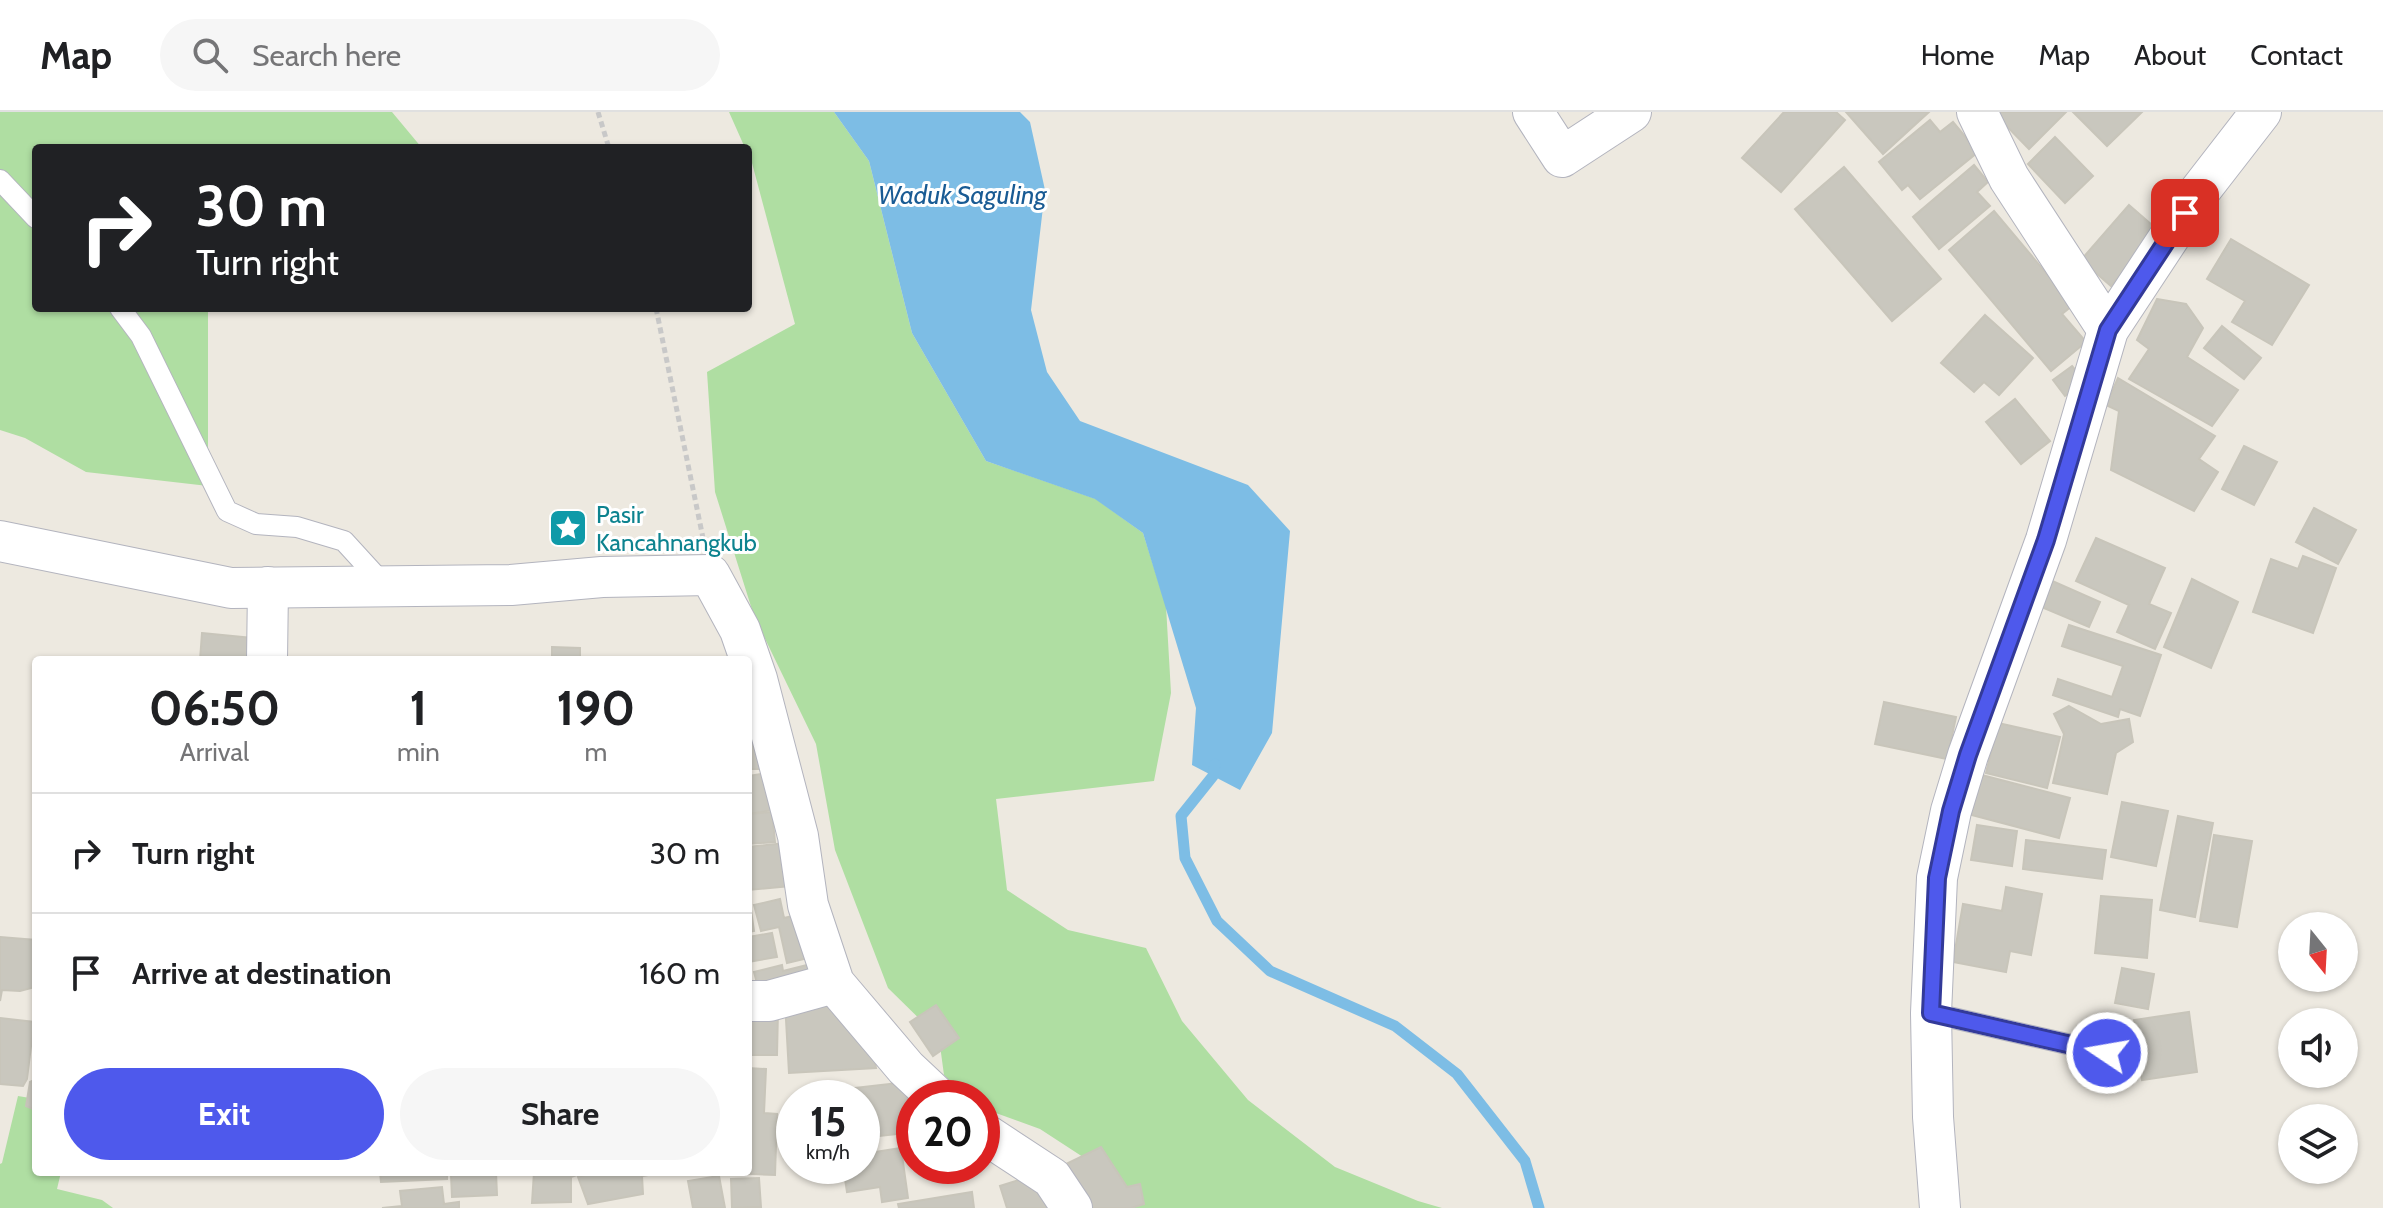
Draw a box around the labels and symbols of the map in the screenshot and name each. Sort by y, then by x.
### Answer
water label: Waduk Saguling [878,179,1047,211]
pin [2151,179,2219,247]
place label: Pasir Kancahnangkub [596,500,757,557]
place icon: Pasir Kancahnangkub [547,507,589,549]
north arrow [2278,912,2358,992]
position arrow [2065,1011,2149,1095]
speed limit sign: 20 [896,1080,1000,1184]

